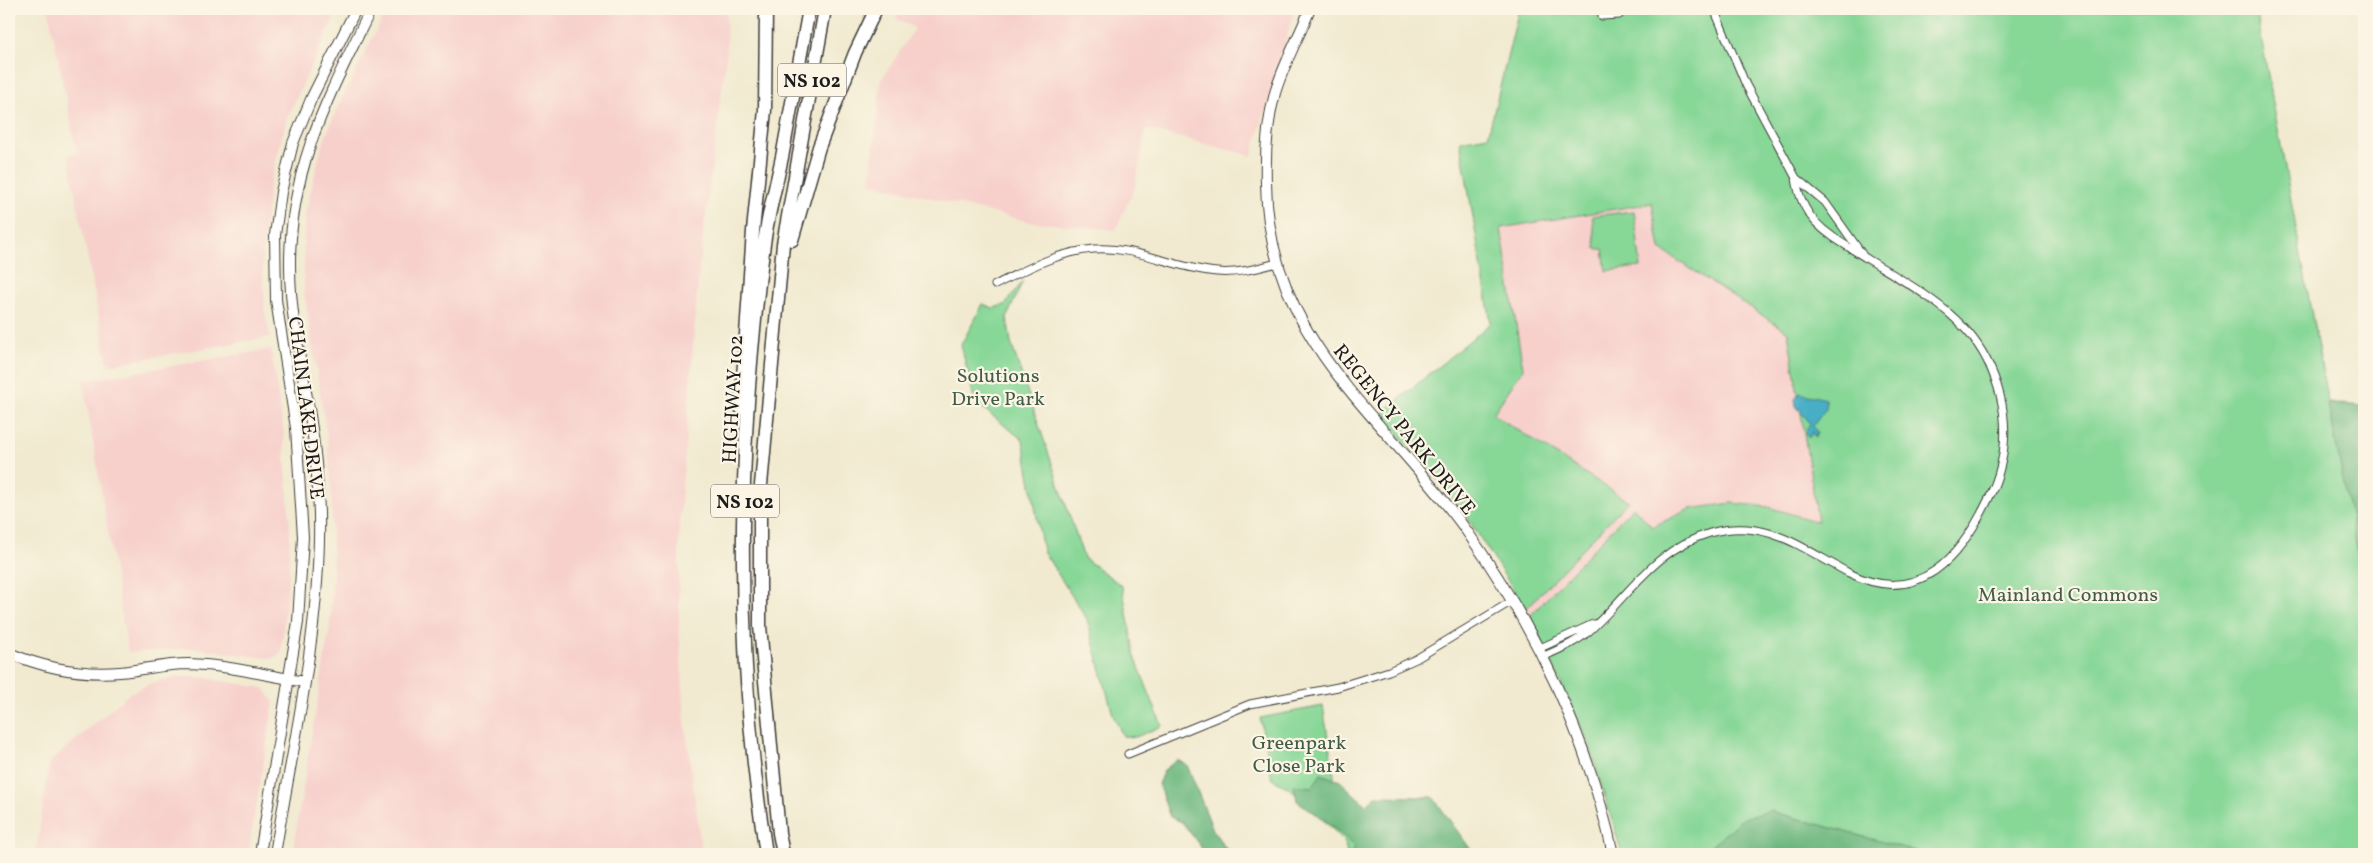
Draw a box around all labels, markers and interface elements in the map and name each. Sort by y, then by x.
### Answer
road number: NS 102 [778,64,846,96]
street label: CHAIN LAKE DRIVE [280,315,330,501]
street label: HIGHWAY 102 [717,334,751,464]
street label: REGENCY PARK DRIVE [1326,339,1481,522]
park label: Solutions Drive Park [951,363,1045,414]
road number: NS 102 [711,484,779,518]
park label: Mainland Commons [1978,582,2158,610]
park label: Greenpark Close Park [1252,730,1346,781]

